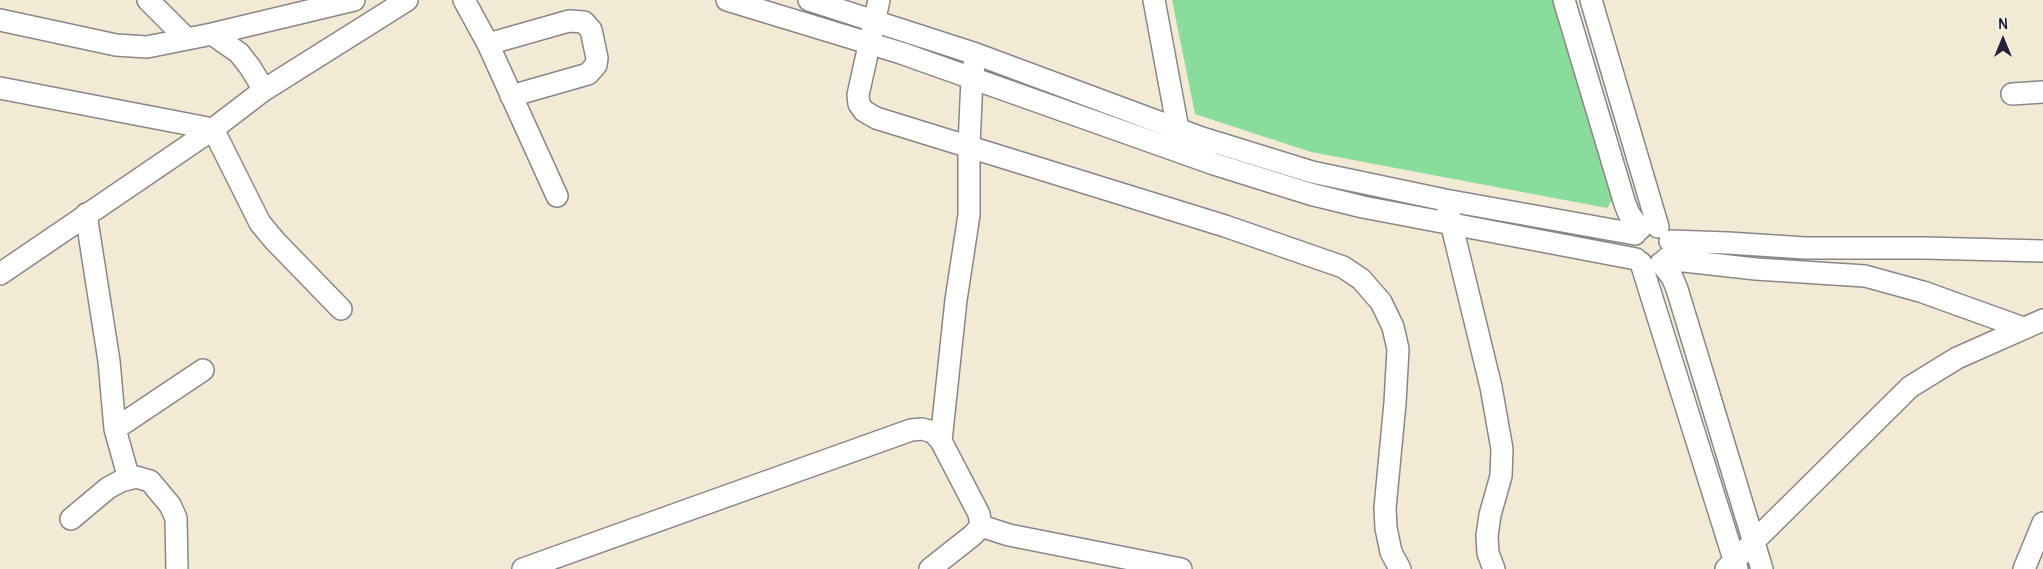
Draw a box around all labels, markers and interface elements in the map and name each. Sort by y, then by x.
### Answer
north arrow [1978,15,2028,65]
text: N [1998,16,2008,33]

